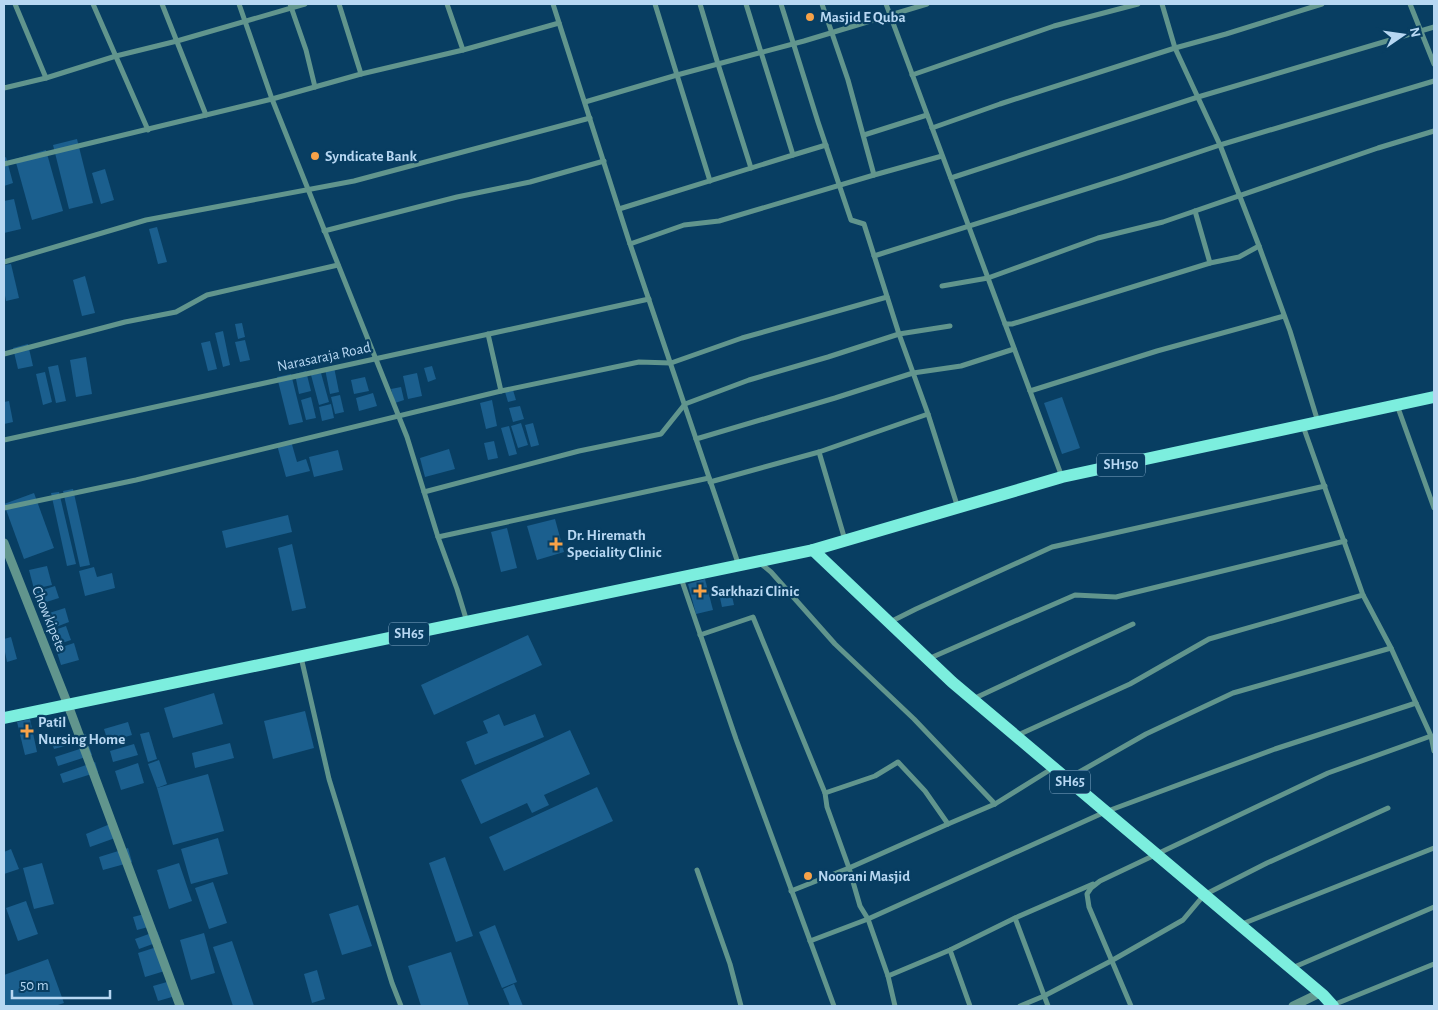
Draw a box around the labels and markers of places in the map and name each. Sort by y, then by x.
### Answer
place label: Masjid E Quba [820,10,906,25]
marker: Masjid E Quba [804,11,816,23]
place label: Syndicate Bank [325,149,418,164]
marker: Syndicate Bank [309,150,321,162]
place label: Dr. Hiremath Speciality Clinic [567,528,662,560]
marker: Dr. Hiremath Speciality Clinic [549,537,563,551]
marker: Sarkhazi Clinic [693,584,707,598]
place label: Sarkhazi Clinic [711,584,799,599]
place label: Patil Nursing Home [38,715,125,747]
marker: Patil Nursing Home [20,724,34,738]
place label: Noorani Masjid [818,869,910,884]
marker: Noorani Masjid [802,870,814,882]

